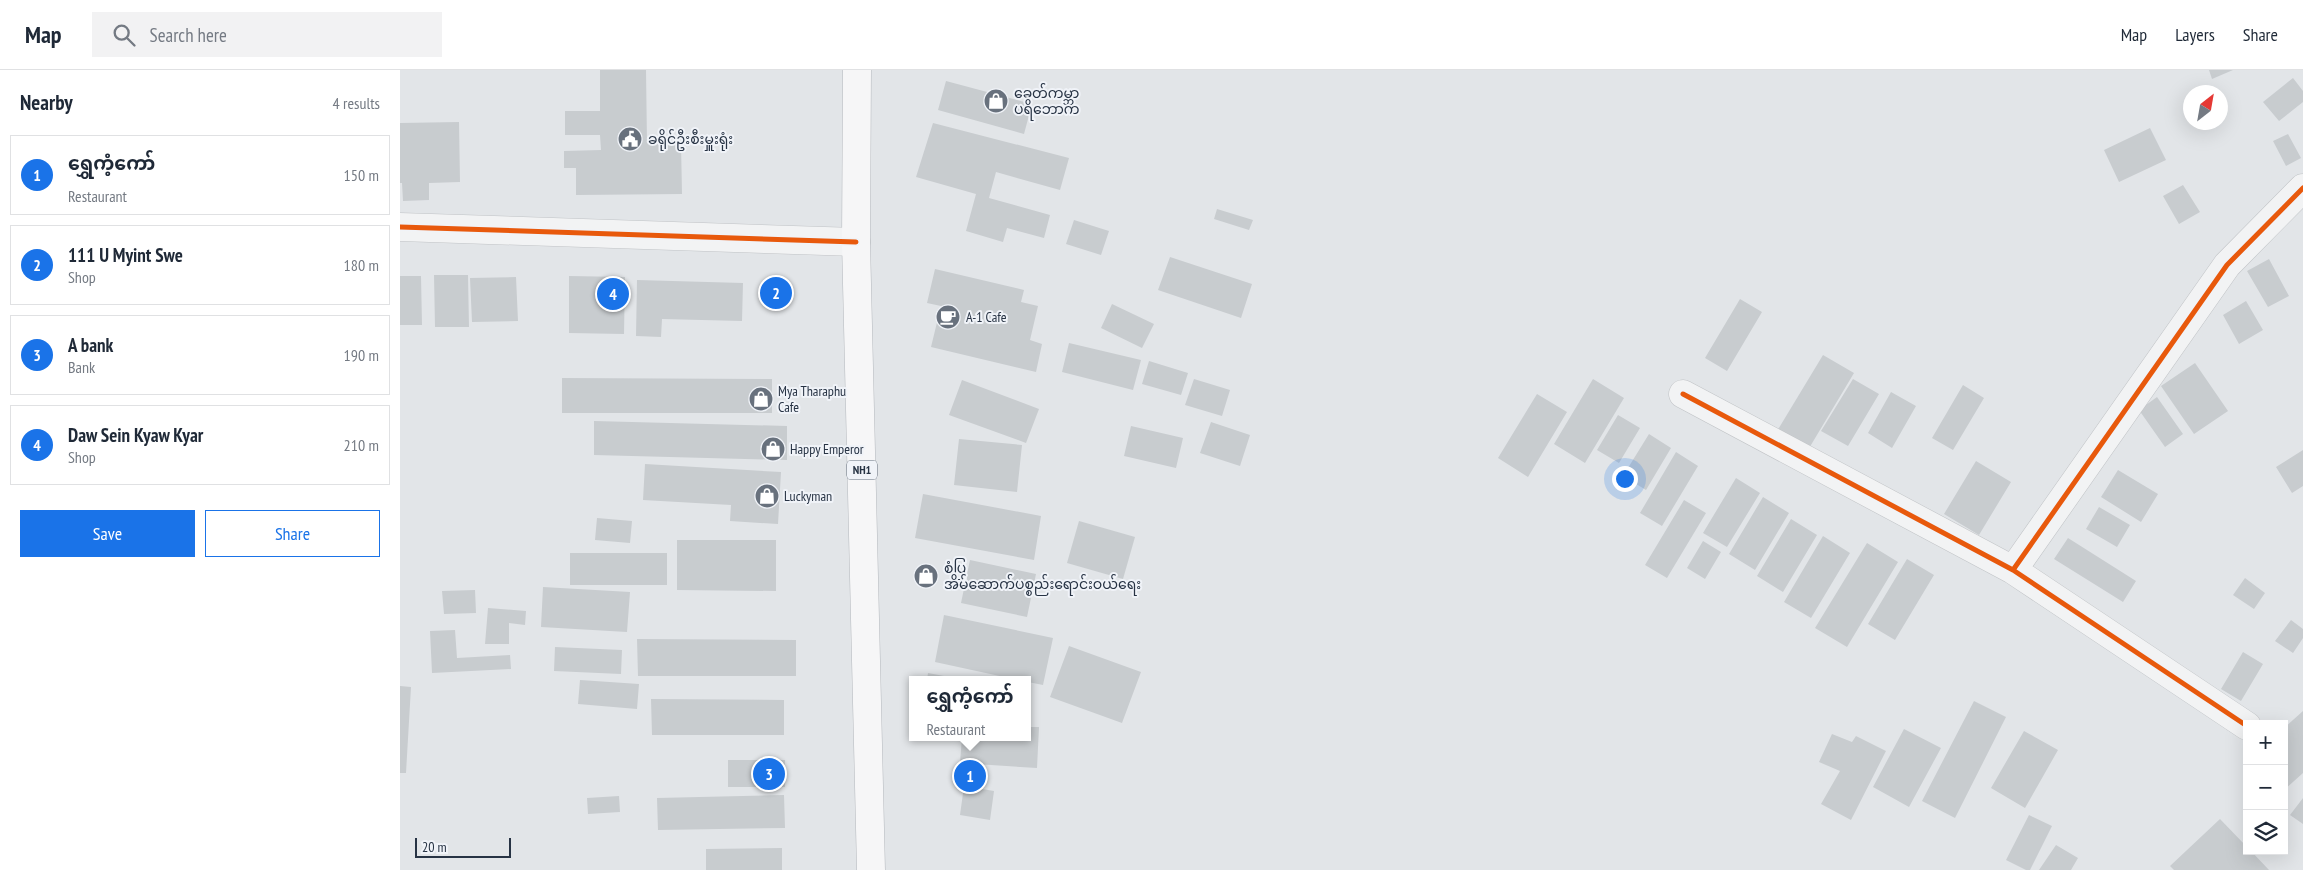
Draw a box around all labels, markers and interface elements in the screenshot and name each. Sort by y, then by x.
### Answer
search box [92,12,442,57]
text: Map [25,19,62,50]
icon: search [110,21,138,49]
text: Search here [150,23,227,47]
text: Map [2121,23,2147,46]
text: Layers [2175,23,2215,46]
text: Share [2243,23,2278,46]
place label: ခေတ်ကမ္ဘာ ပရိဘောက [1014,83,1080,121]
north arrow [2183,85,2228,130]
shop icon: ခေတ်ကမ္ဘာ ပရိဘောက [983,88,1009,114]
text: Nearby [20,89,73,116]
text: 4 results [333,93,380,113]
public building icon: ခရိုင်ဦးစီးမှူးရုံး [617,126,643,152]
place label: ခရိုင်ဦးစီးမှူးရုံး [648,129,733,151]
text: ရွှေကံ့ကော် [68,151,155,175]
text: 1 [33,165,41,185]
text: 150 m [344,165,379,185]
text: Restaurant [68,186,127,206]
text: 111 U Myint Swe [68,243,183,267]
text: 2 [33,255,41,275]
text: 180 m [344,255,379,275]
text: Shop [68,267,96,287]
pin: 2 [760,274,792,312]
pin: 4 [597,275,629,313]
cafe icon: A-1 Cafe [935,304,961,330]
place label: A-1 Cafe [966,308,1007,326]
text: A bank [68,333,113,357]
text: 3 [33,345,41,365]
text: 190 m [344,345,379,365]
text: Bank [68,357,95,377]
place label: Mya Tharaphu Cafe [778,382,846,416]
shop icon: Mya Tharaphu Cafe [748,386,774,412]
text: Daw Sein Kyaw Kyar [68,423,203,447]
text: 4 [33,435,41,455]
text: 210 m [344,435,379,455]
shop icon: Happy Emperor [760,436,786,462]
place label: Happy Emperor [790,440,864,458]
text: Shop [68,447,96,467]
road number: NH1 [847,460,877,480]
your location [1612,466,1638,492]
shop icon: Luckyman [754,483,780,509]
place label: Luckyman [784,487,832,505]
button: Save [20,510,195,557]
button: Share [205,510,380,557]
place label: စံပြ အိမ်ဆောက်ပစ္စည်းရောင်းဝယ်ရေး [944,558,1141,596]
shop icon: စံပြ အိမ်ဆောက်ပစ္စည်းရောင်းဝယ်ရေး [913,563,939,589]
popup [909,676,1031,741]
text: ရွှေကံ့ကော် [926,684,1014,708]
text: Restaurant [926,719,985,739]
map controls [2243,720,2288,855]
button: + [2243,720,2288,765]
pin: 3 [753,755,785,793]
pin: 1 [954,757,986,795]
button: − [2243,765,2288,810]
button: layers [2243,810,2288,855]
scale bar [415,835,511,858]
text: 20 m [422,838,447,856]

